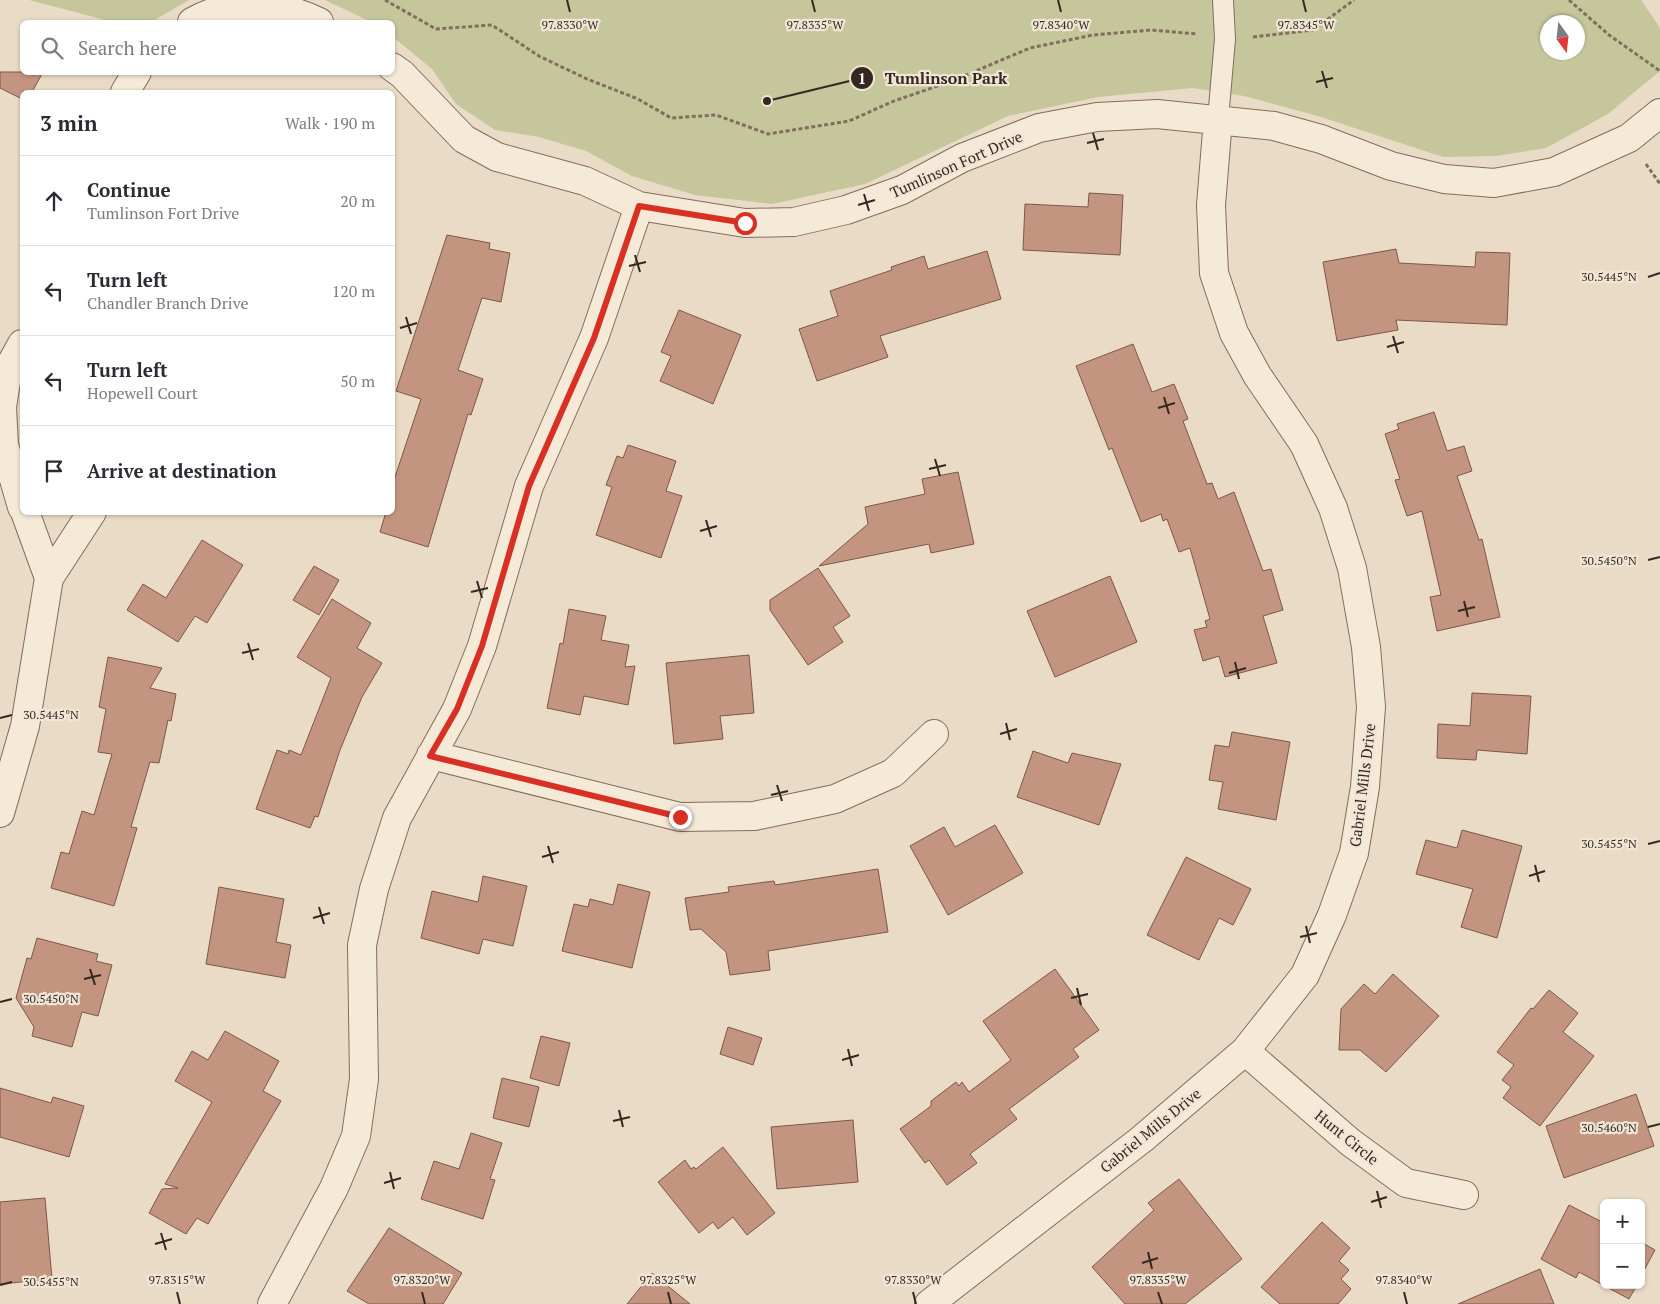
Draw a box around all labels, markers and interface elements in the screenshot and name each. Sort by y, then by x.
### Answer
north arrow [1540,15,1585,60]
text: 97.8330°W [542,17,599,32]
text: 97.8335°W [787,17,844,32]
text: 97.8340°W [1033,17,1090,32]
text: 97.8345°W [1278,17,1335,32]
search box [20,20,395,75]
icon: search [38,34,66,62]
text: Search here [78,35,177,60]
callout: Tumlinson Park [849,63,1017,94]
text: Tumlinson Park [885,67,1008,89]
text: 1 [858,68,866,88]
text: 3 min [40,109,97,137]
text: Walk · 190 m [285,112,375,134]
street label: Tumlinson Fort Drive [887,126,1025,202]
text: Continue [87,177,171,202]
icon: ahead [40,187,68,215]
text: 20 m [340,190,375,212]
text: Tumlinson Fort Drive [87,202,239,224]
route start [734,212,757,235]
text: Turn left [87,267,168,292]
text: 30.5445°N [1581,269,1637,284]
icon: left [40,277,68,305]
text: 120 m [332,280,375,302]
text: Chandler Branch Drive [87,292,249,314]
text: Turn left [87,357,168,382]
icon: left [40,367,68,395]
text: 50 m [340,370,375,392]
text: Hopewell Court [87,382,198,404]
icon: arrive [40,457,68,485]
text: Arrive at destination [87,458,276,483]
text: 30.5450°N [1581,553,1637,568]
text: 30.5445°N [23,707,79,722]
street label: Gabriel Mills Drive [1344,722,1380,848]
route end [669,806,692,829]
text: 30.5455°N [1581,836,1637,851]
text: 30.5450°N [23,991,79,1006]
street label: Gabriel Mills Drive [1095,1083,1205,1177]
street label: Hunt Circle [1311,1105,1383,1169]
text: 30.5460°N [1581,1120,1637,1135]
map controls [1600,1199,1645,1289]
button: + [1600,1199,1645,1244]
button: − [1600,1244,1645,1289]
text: 97.8315°W [149,1272,206,1287]
text: 97.8320°W [394,1272,451,1287]
text: 97.8325°W [640,1272,697,1287]
text: 97.8330°W [885,1272,942,1287]
text: 97.8335°W [1130,1272,1187,1287]
text: 97.8340°W [1376,1272,1433,1287]
text: 30.5455°N [23,1274,79,1289]

